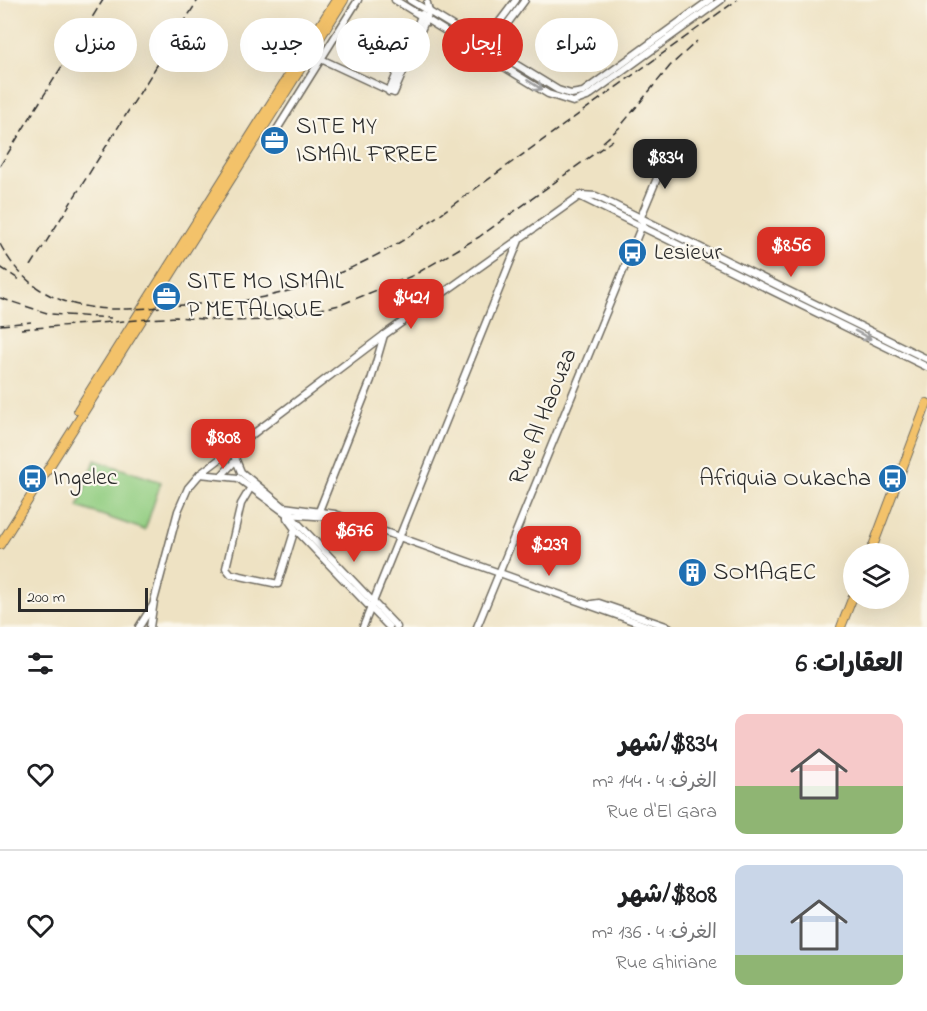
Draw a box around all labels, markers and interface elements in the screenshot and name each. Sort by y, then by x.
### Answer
chip: منزل [54,18,137,72]
chip: شقة [149,18,228,72]
chip: جديد [240,18,324,72]
chip: تصفية [336,18,430,72]
chip: إيجار [442,18,523,72]
chip: شراء [535,18,618,72]
one-way arrow [526,80,543,92]
place label: SITE MY ISMAIL FRREE [296,110,438,173]
office icon: SITE MY ISMAIL FRREE [259,125,291,157]
pin: $834 [629,139,701,190]
text: $834 [647,144,683,173]
pin: $856 [755,227,827,278]
text: $856 [771,232,811,261]
place label: Lesieur [654,236,723,271]
bus stop icon: Lesieur [617,237,649,269]
place label: SITE MO ISMAIL P METALIQUE [187,265,344,328]
pin: $421 [375,279,447,330]
office icon: SITE MO ISMAIL P METALIQUE [150,280,182,312]
text: $421 [393,284,429,313]
one-way arrow [854,330,872,342]
street label: Rue Al Haouza [501,343,587,491]
pin: $808 [187,419,259,470]
text: $808 [205,424,241,453]
place label: Ingelec [53,461,118,496]
bus stop icon: Ingelec [16,462,48,494]
place label: Afriquia Oukacha [699,462,871,497]
bus stop icon: Afriquia Oukacha [876,463,908,495]
pin: $676 [318,512,390,563]
text: $676 [335,517,373,546]
pin: $239 [513,526,585,577]
text: $239 [531,531,567,560]
map controls [843,543,909,609]
button: layers [843,543,909,609]
place label: SOMAGEC [713,556,816,591]
building icon: SOMAGEC [676,557,708,589]
scale bar [18,585,148,612]
text: 200 m [27,586,65,610]
text: العقارات: 6 [796,646,903,684]
icon: filters [24,647,57,680]
text: $834/شهر [619,726,717,764]
icon: home [783,738,855,810]
icon: heart [24,758,57,791]
text: الغرف: 4 · 144 m² [592,768,717,797]
text: Rue d'El Gara [606,798,717,827]
text: $808/شهر [619,877,717,915]
icon: home [783,889,855,961]
icon: heart [24,909,57,942]
text: الغرف: 4 · 136 m² [592,919,717,948]
text: Rue Ghiriane [616,949,717,978]

